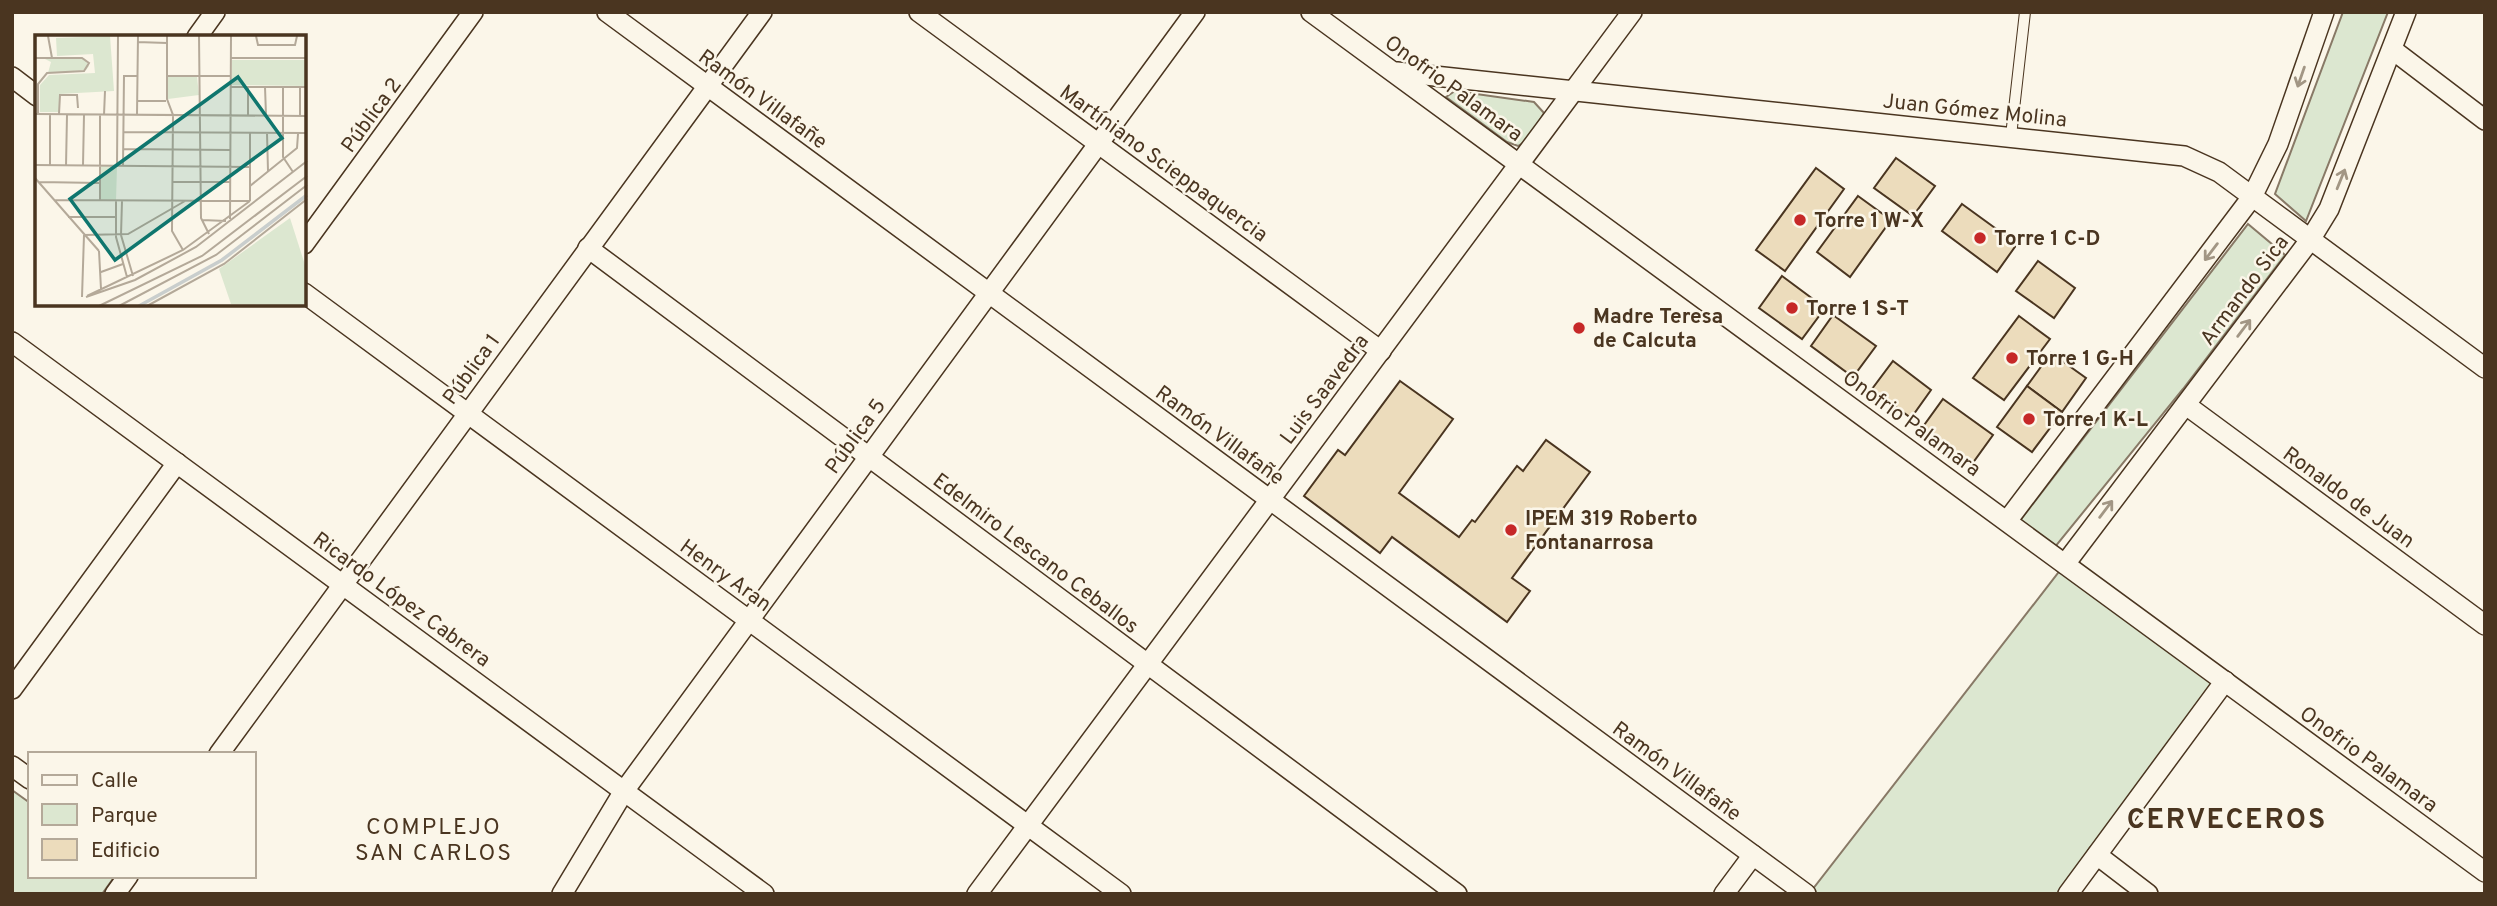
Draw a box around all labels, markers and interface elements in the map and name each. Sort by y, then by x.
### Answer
street label: Onofrio Palamara [1379,30,1528,149]
inset map [35,35,306,306]
street label: Ramón Villafañe [692,44,832,156]
one-way arrow [2294,65,2306,87]
street label: Pública 2 [336,73,409,159]
street label: Martíniano Scieppaquercia [1054,80,1273,249]
street label: Juan Gómez Molina [1882,88,2068,135]
one-way arrow [2335,169,2348,191]
place label: Torre 1 W-X [1814,208,1924,235]
marker: Torre 1 W-X [1792,212,1808,228]
place label: Torre 1 C-D [1994,226,2100,253]
marker: Torre 1 C-D [1972,230,1988,246]
street label: Armando Sica [2195,230,2296,351]
one-way arrow [2204,242,2218,261]
place label: Torre 1 S-T [1806,296,1909,323]
marker: Torre 1 S-T [1784,300,1800,316]
place label: Madre Teresa de Calcuta [1593,304,1723,355]
marker: Madre Teresa de Calcuta [1571,320,1587,336]
one-way arrow [2236,320,2251,338]
street label: Pública 1 [437,329,507,411]
street label: Luis Saavedra [1275,329,1376,450]
place label: Torre 1 G-H [2026,346,2134,373]
marker: Torre 1 G-H [2004,350,2020,366]
street label: Onofrio Palamara [1837,365,1986,484]
street label: Ramón Villafañe [1149,380,1289,492]
street label: Pública 5 [820,394,893,480]
place label: Torre 1 K-L [2043,407,2148,434]
marker: Torre 1 K-L [2021,411,2037,427]
street label: Ronaldo de Juan [2277,441,2419,555]
street label: Edelmiro Lescano Ceballos [927,468,1144,641]
one-way arrow [2098,500,2113,519]
place label: IPEM 319 Roberto Fontanarrosa [1525,506,1698,557]
marker: IPEM 319 Roberto Fontanarrosa [1503,522,1519,538]
street label: Ricardo López Cabrera [307,527,495,674]
street label: Henry Aran [674,534,776,619]
street label: Onofrio Palamara [2294,701,2443,820]
street label: Ramón Villafañe [1606,716,1746,828]
legend [28,752,256,878]
text: Calle [91,768,138,795]
text: Parque [91,803,158,830]
district label: CERVECEROS [2127,803,2327,839]
district label: COMPLEJO SAN CARLOS [355,814,513,869]
text: Edificio [91,838,160,865]

